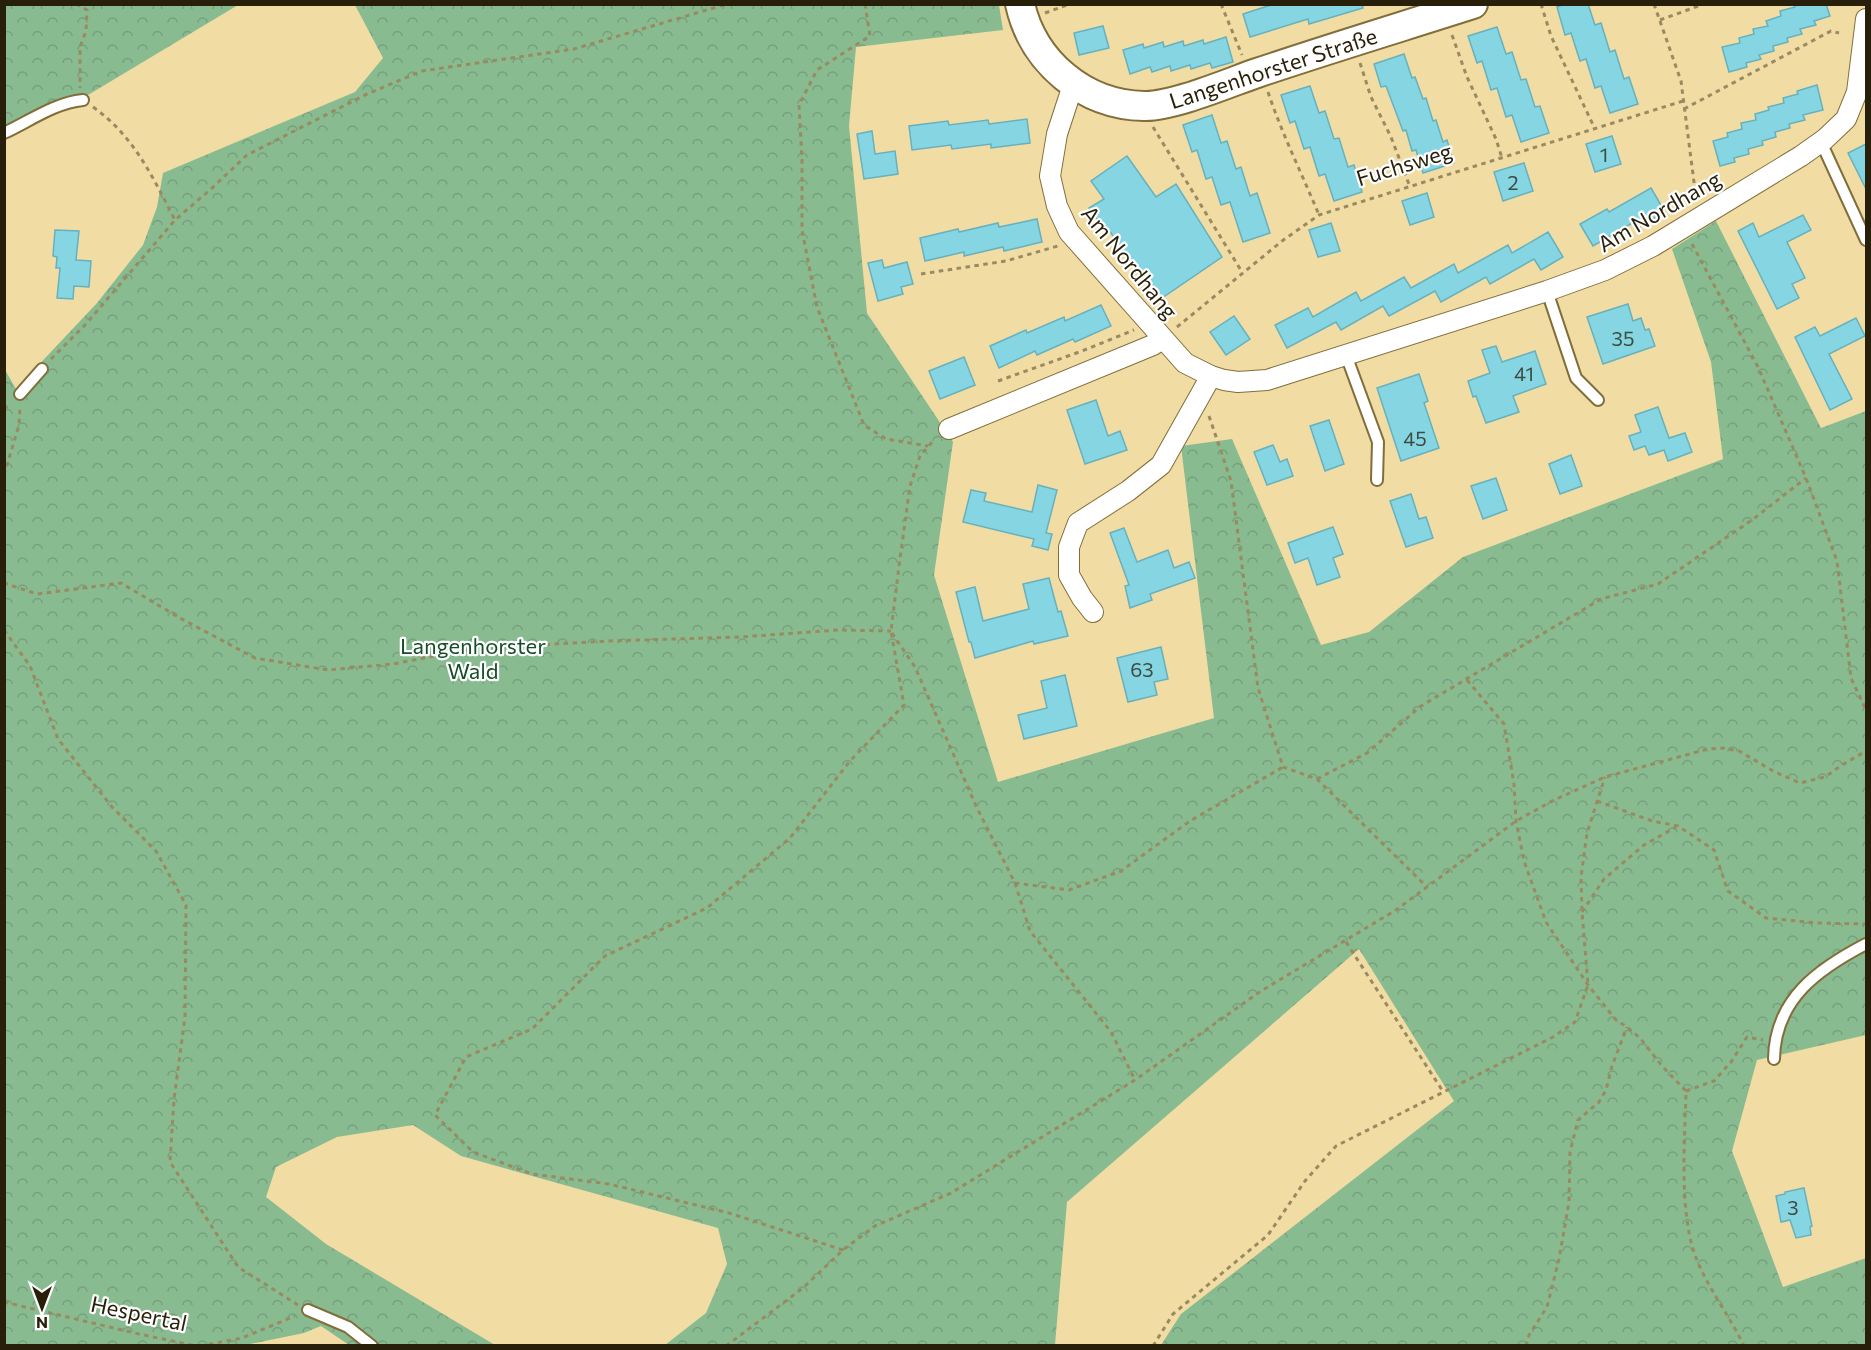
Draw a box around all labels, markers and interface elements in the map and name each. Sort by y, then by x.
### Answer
street label: Langenhorster Straße [1166,22,1380,114]
street label: Fuchsweg [1353,137,1455,191]
house number: 1 [1600,142,1608,166]
street label: Am Nordhang [1592,165,1726,257]
house number: 2 [1507,170,1519,194]
street label: Am Nordhang [1076,200,1184,324]
house number: 35 [1612,326,1634,350]
house number: 41 [1514,361,1534,385]
house number: 45 [1403,426,1427,450]
park label: Langenhorster Wald [400,632,546,684]
house number: 63 [1130,657,1154,681]
house number: 3 [1787,1195,1799,1219]
north arrow [12,1278,72,1338]
street label: Hespertal [88,1290,190,1336]
text: N [36,1314,48,1333]

